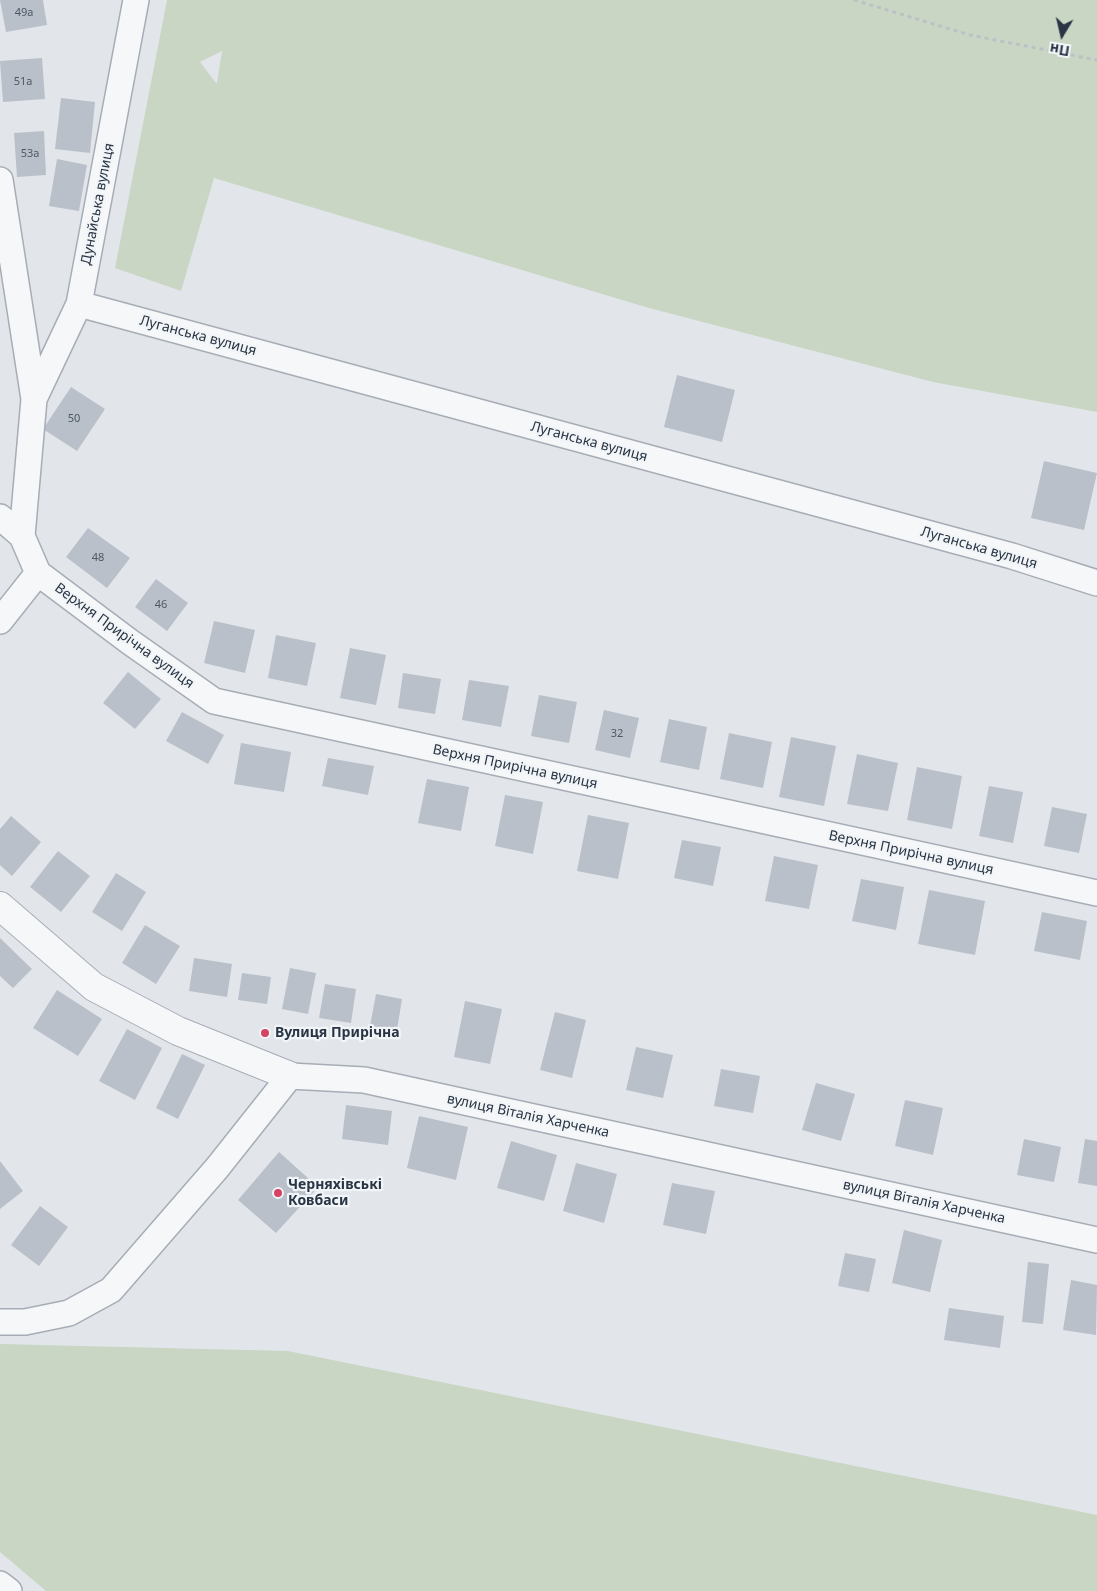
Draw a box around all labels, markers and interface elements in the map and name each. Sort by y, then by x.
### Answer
house number: 49а [15,6,33,20]
north arrow [1037,10,1087,60]
text: Пн [1048,39,1071,61]
house number: 51а [14,75,32,89]
street label: Дунайська вулиця [78,142,118,266]
house number: 53а [21,147,39,161]
street label: Луганська вулиця [138,312,258,360]
house number: 50 [68,412,80,426]
street label: Луганська вулиця [529,418,649,466]
street label: Луганська вулиця [919,523,1039,573]
house number: 48 [92,551,104,565]
street label: Верхня Прирічна вулиця [51,580,197,692]
house number: 46 [155,598,167,612]
house number: 32 [611,727,623,741]
street label: Верхня Прирічна вулиця [431,741,599,793]
street label: Верхня Прирічна вулиця [827,827,995,879]
place label: Вулиця Прирічна [275,1025,400,1041]
marker: Вулиця Прирічна [259,1027,271,1039]
street label: вулиця Віталія Харченка [445,1091,611,1141]
place label: Черняхівські Ковбаси [288,1177,382,1210]
street label: вулиця Віталія Харченка [841,1177,1007,1227]
marker: Черняхівські Ковбаси [272,1187,284,1199]

